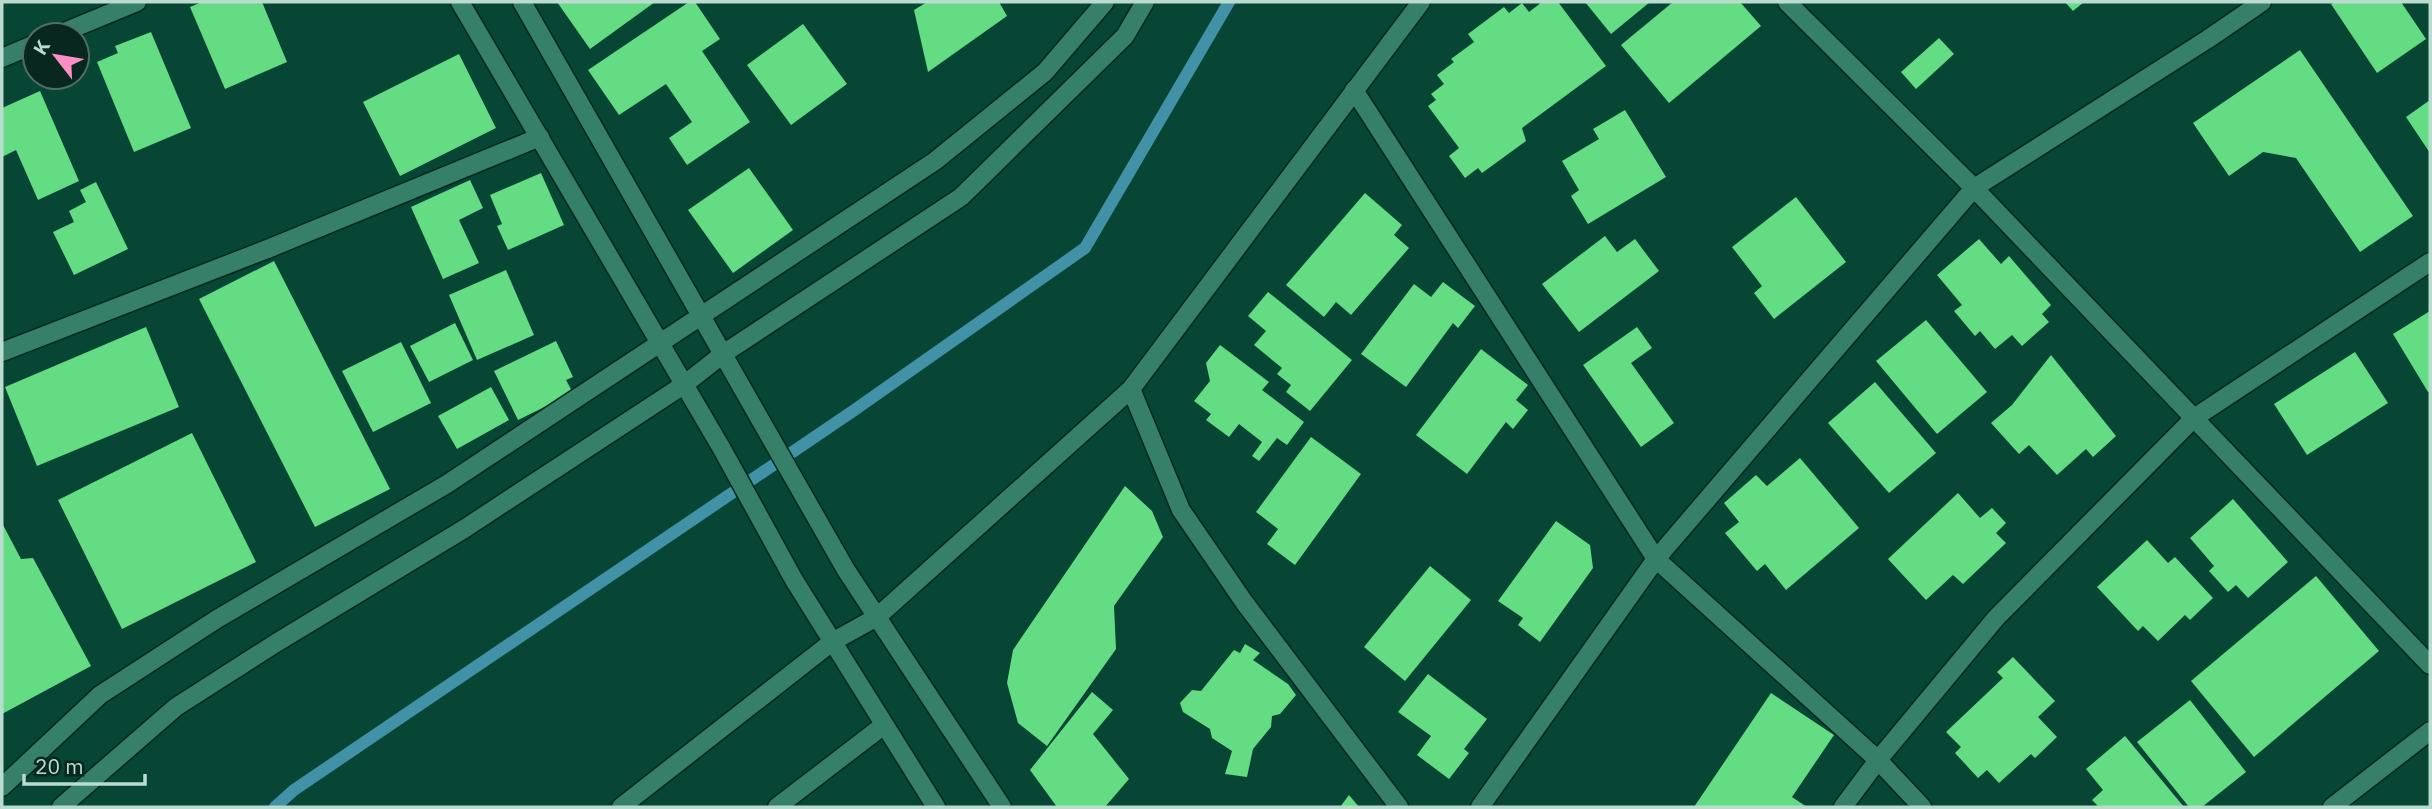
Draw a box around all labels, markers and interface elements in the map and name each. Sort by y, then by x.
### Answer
north arrow [21,21,91,91]
text: K [28,35,55,59]
scale bar [24,742,145,786]
text: 20 m [35,752,84,780]

